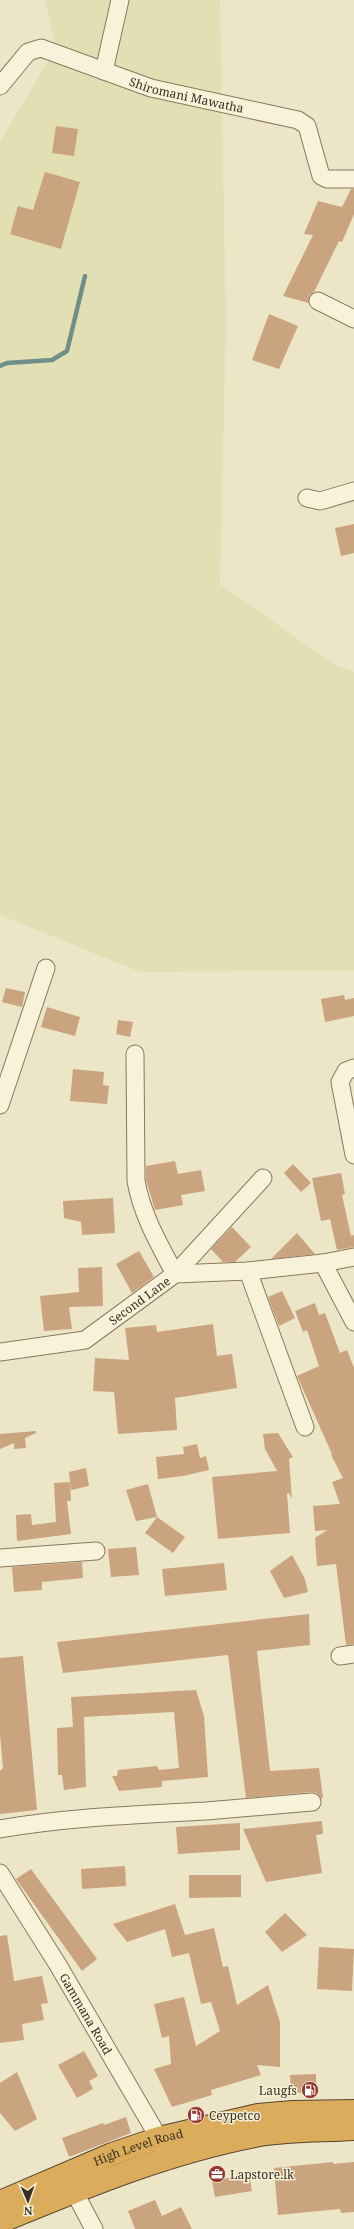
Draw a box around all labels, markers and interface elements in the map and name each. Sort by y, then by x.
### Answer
street label: Shiromani Mawatha [127,72,246,117]
street label: Second Lane [105,1272,173,1329]
street label: Gammana Road [56,1970,117,2058]
fuel station icon: Laugfs [300,2080,320,2100]
place label: Laugfs [259,2082,297,2099]
fuel station icon: Ceypetco [186,2105,206,2125]
place label: Ceypetco [209,2107,260,2124]
street label: High Level Road [91,2124,185,2170]
office icon: Lapstore.lk [207,2164,227,2184]
place label: Lapstore.lk [230,2166,295,2183]
north arrow [8,2181,48,2221]
text: N [23,2204,33,2219]

